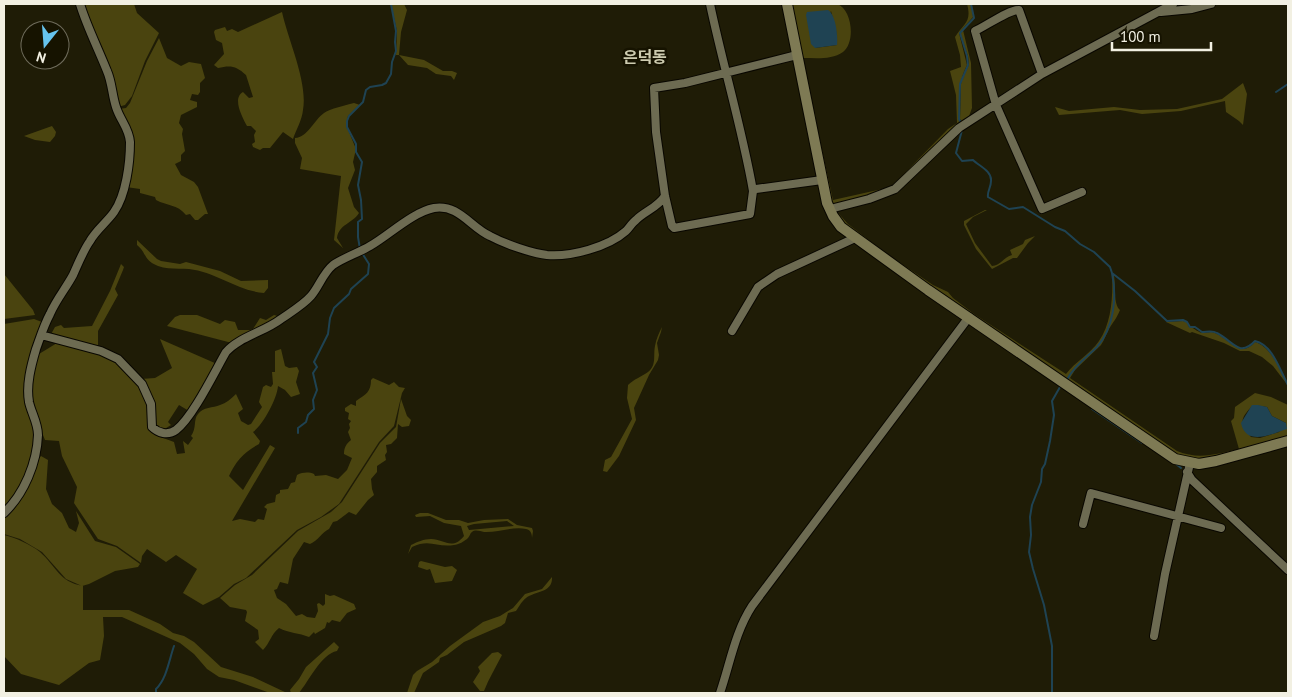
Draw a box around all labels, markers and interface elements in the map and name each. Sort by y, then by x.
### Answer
north arrow [20,20,70,70]
scale bar [1112,20,1211,52]
text: 100 m [1120,27,1161,46]
text: N [34,47,48,67]
district label: 은덕동 [623,47,667,67]

